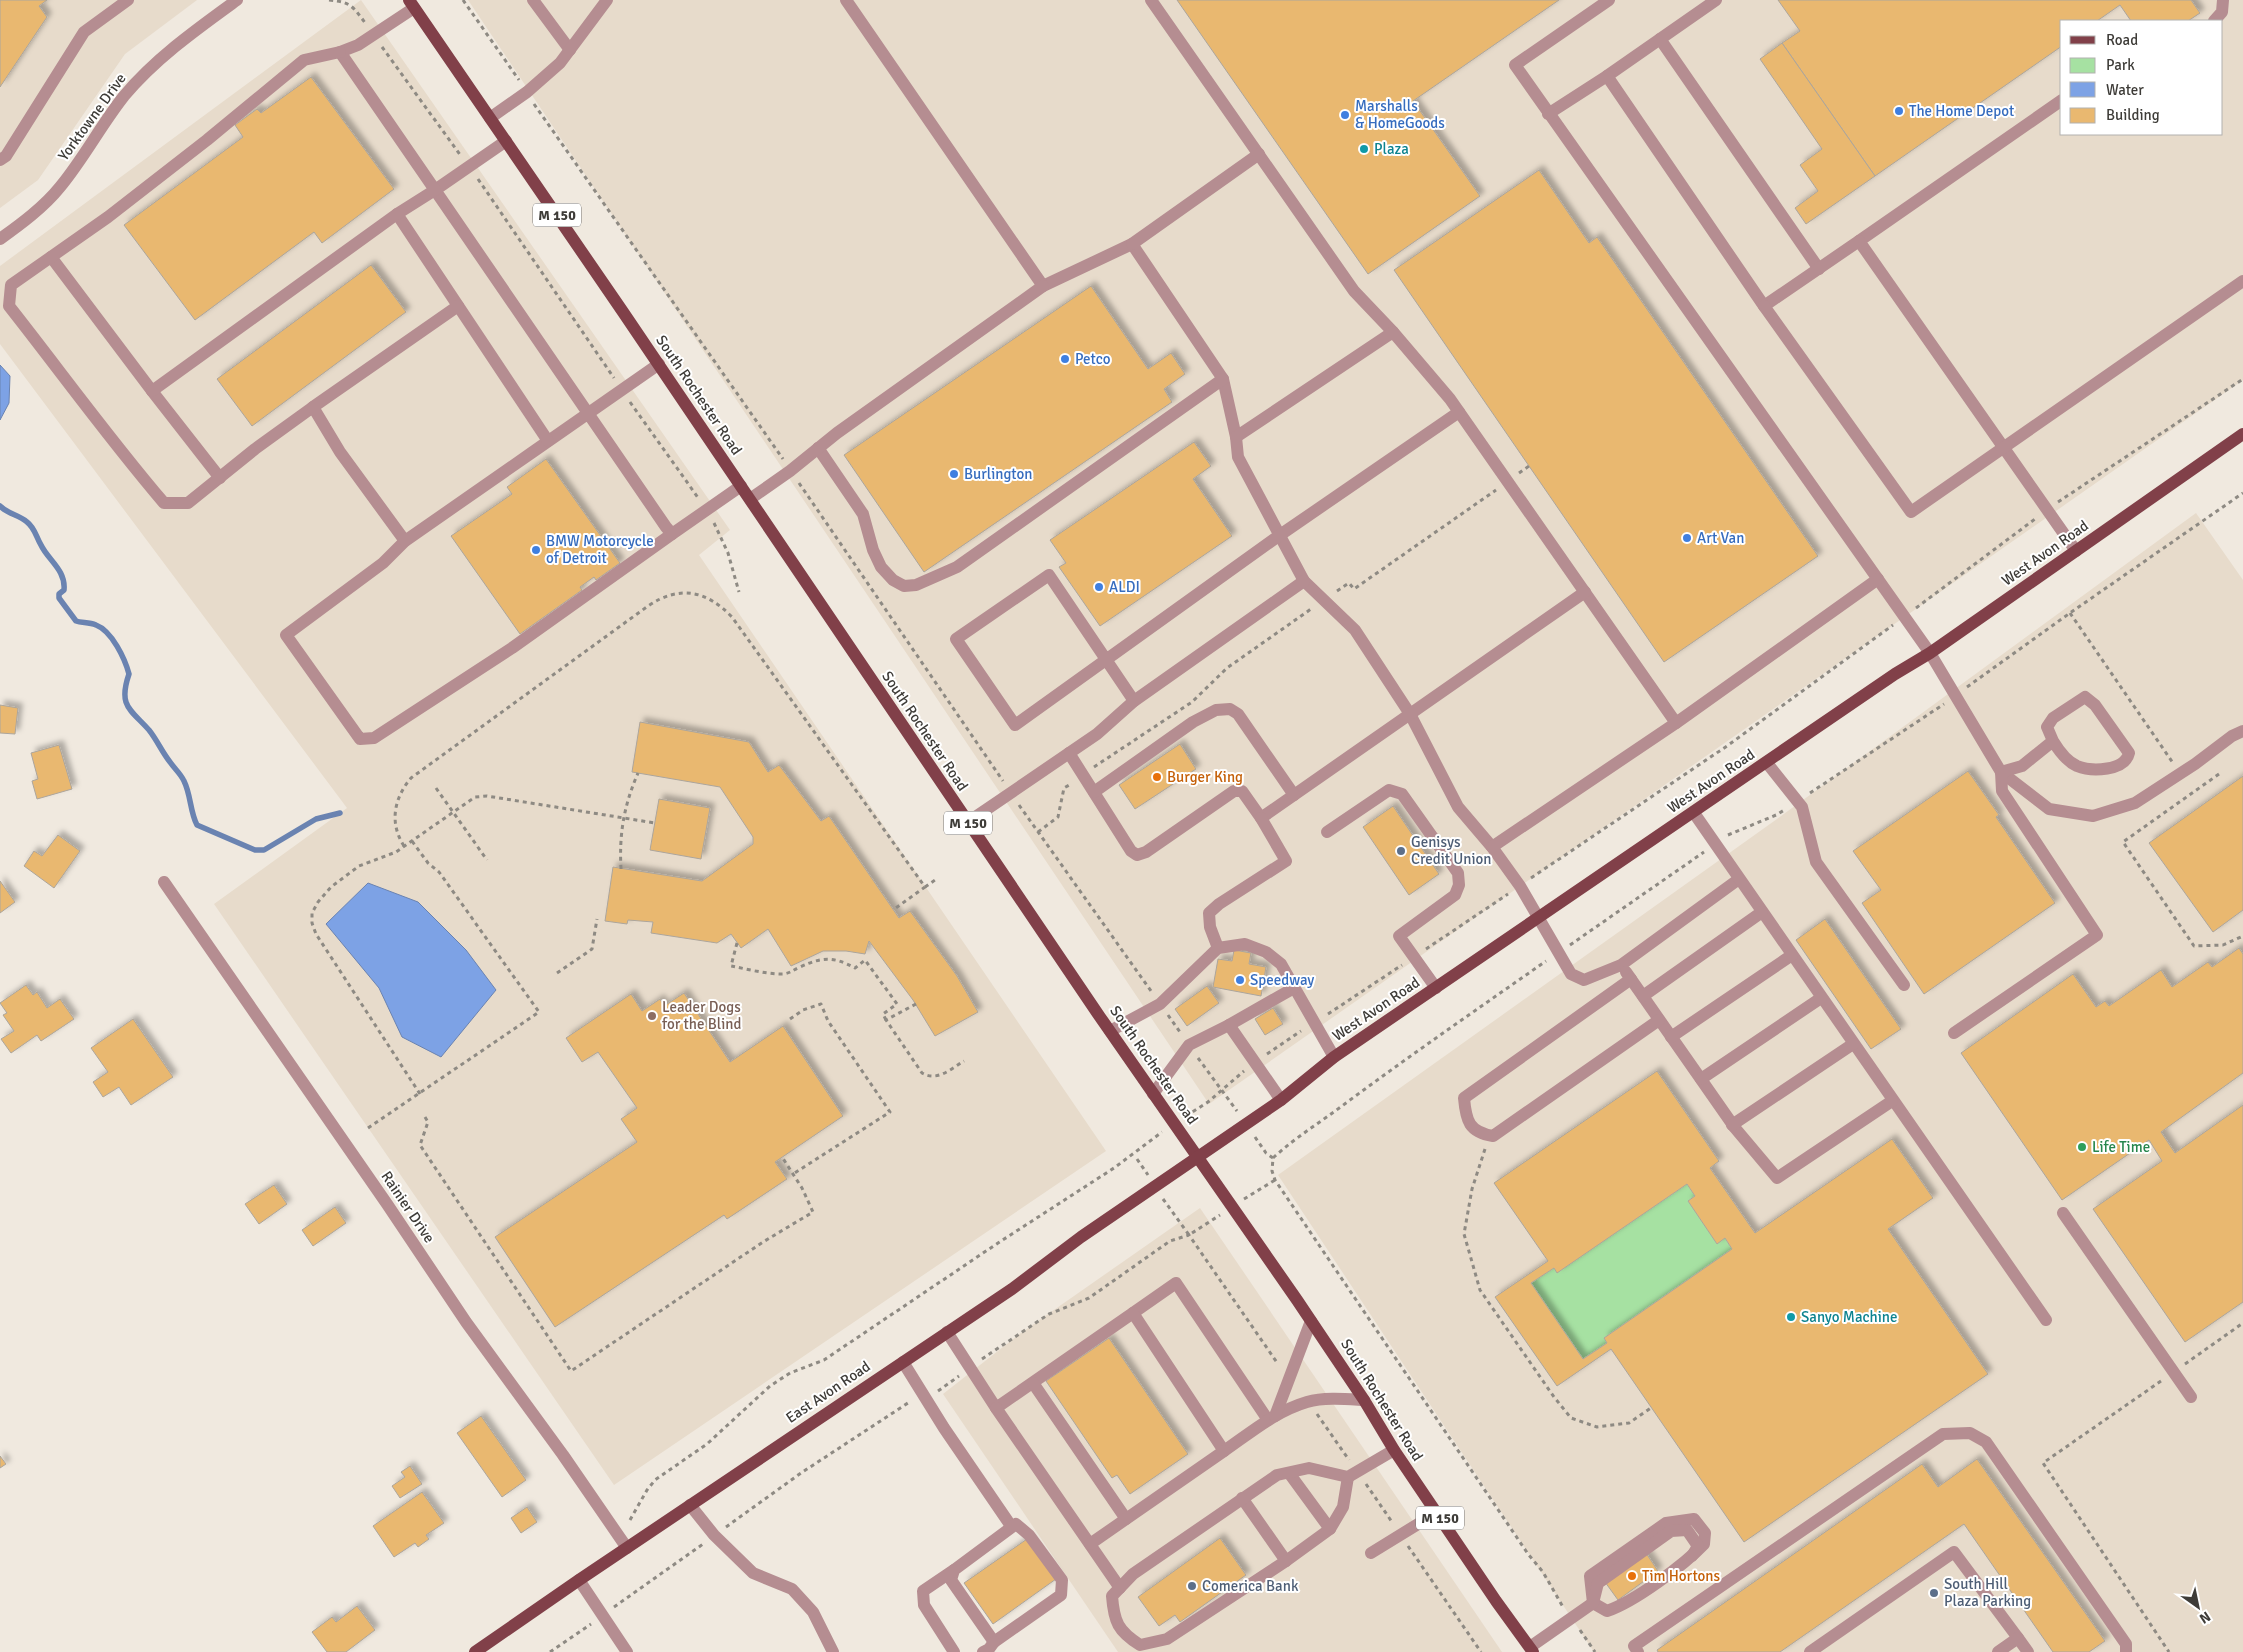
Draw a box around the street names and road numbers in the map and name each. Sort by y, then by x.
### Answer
street label: Yorktowne Drive [54,70,130,164]
road number: M 150 [533,204,581,226]
street label: South Rochester Road [652,332,746,458]
street label: West Avon Road [1998,516,2092,590]
street label: South Rochester Road [878,668,972,794]
street label: West Avon Road [1664,745,1758,817]
road number: M 150 [944,811,992,834]
street label: West Avon Road [1329,973,1423,1045]
street label: South Rochester Road [1106,1002,1202,1128]
street label: Rainier Drive [377,1168,439,1246]
street label: South Rochester Road [1337,1336,1427,1464]
street label: East Avon Road [782,1357,874,1427]
road number: M 150 [1416,1506,1464,1530]

